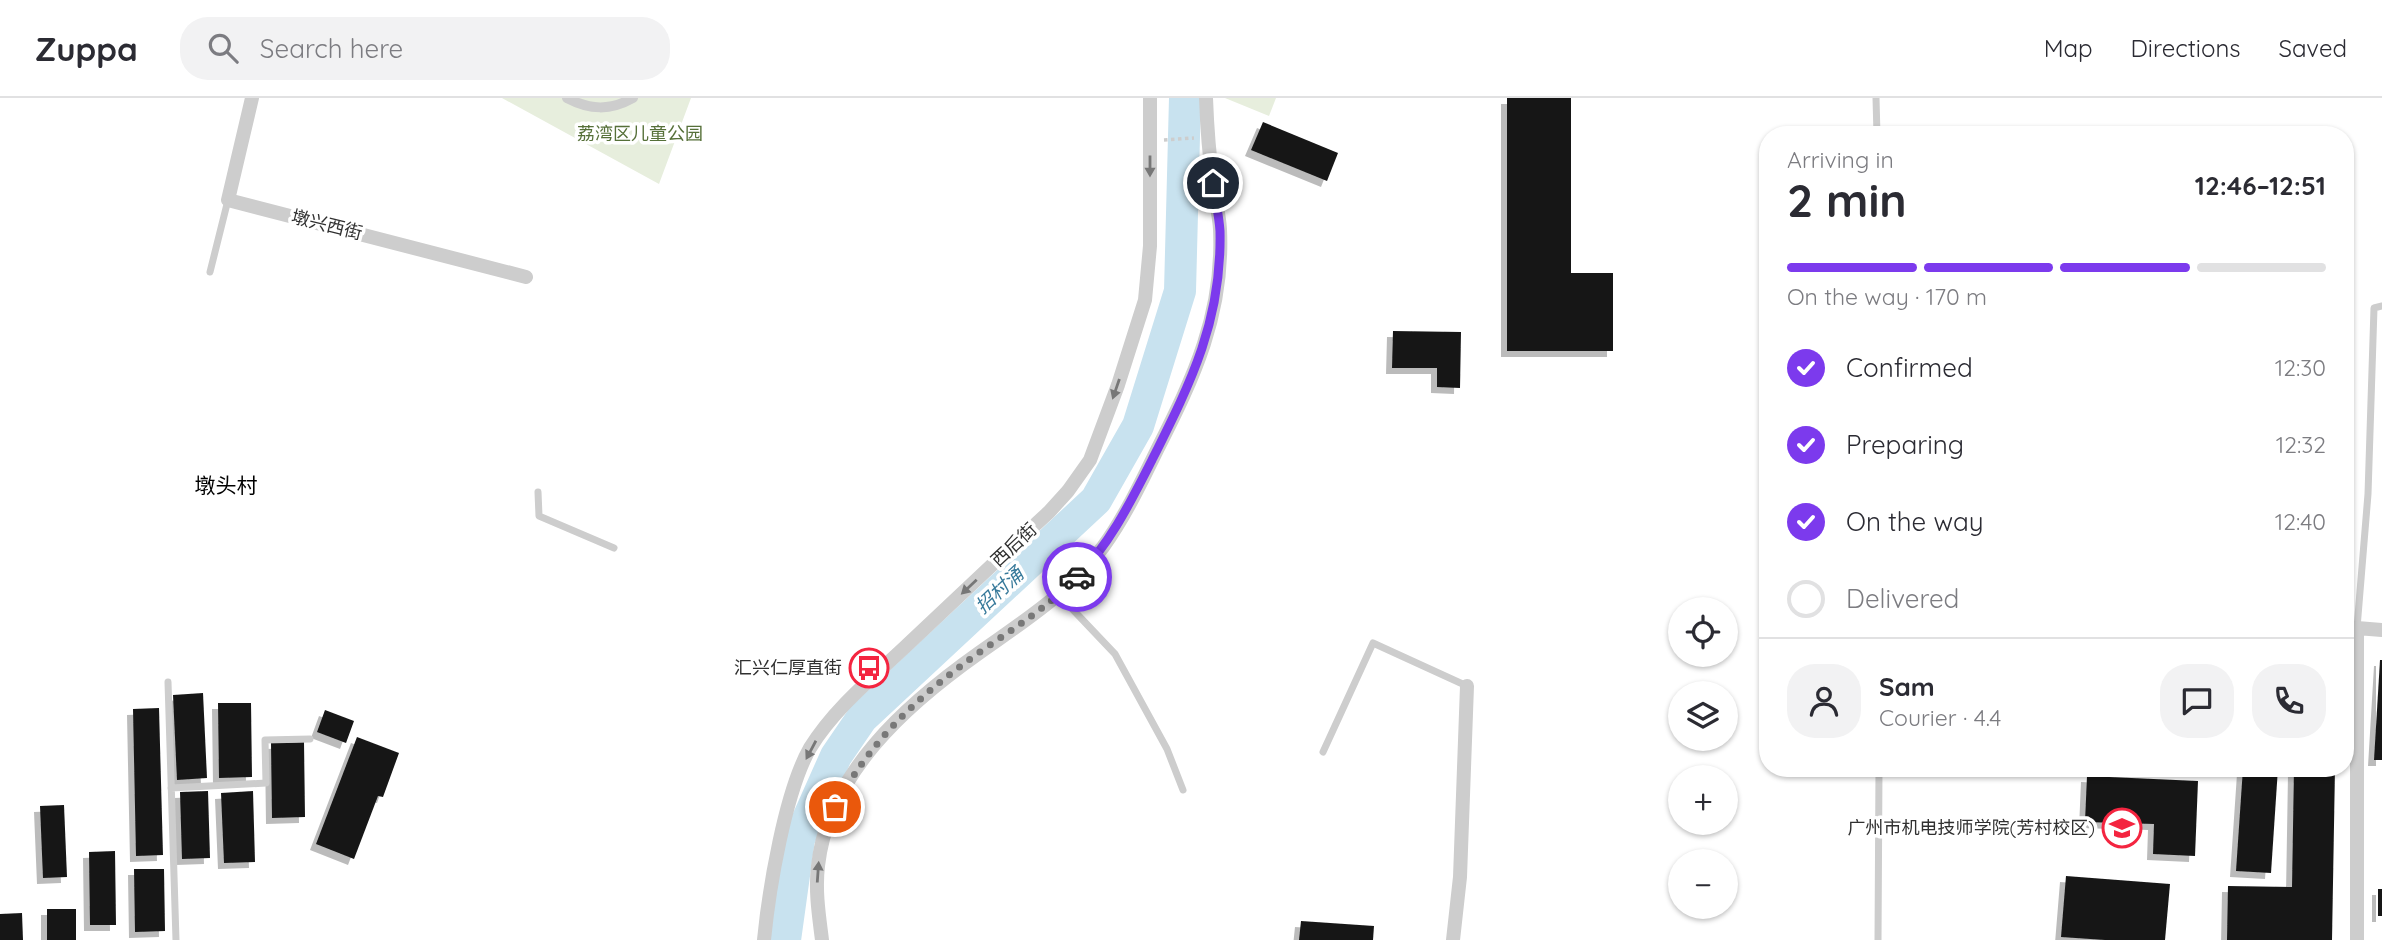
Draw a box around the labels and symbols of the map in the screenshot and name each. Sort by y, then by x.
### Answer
park label: 荔湾区儿童公园 [577,122,703,145]
pin [1183,153,1243,213]
one-way arrow [1144,155,1156,177]
street label: 墩兴西街 [289,205,365,244]
one-way arrow [1110,379,1121,400]
district label: 墩头村 [195,472,258,498]
street label: 西后街 [986,518,1041,571]
courier [1042,542,1112,612]
water label: 招村涌 [970,560,1029,618]
one-way arrow [960,579,978,595]
bus stop icon: 汇兴仁厚直街 [848,647,890,689]
place label: 汇兴仁厚直街 [734,656,842,679]
one-way arrow [805,740,817,759]
pin [805,777,865,837]
school or university icon: 广州市机电技师学院(芳村校区) [2101,807,2143,849]
place label: 广州市机电技师学院(芳村校区) [1848,816,2095,839]
one-way arrow [813,861,824,883]

